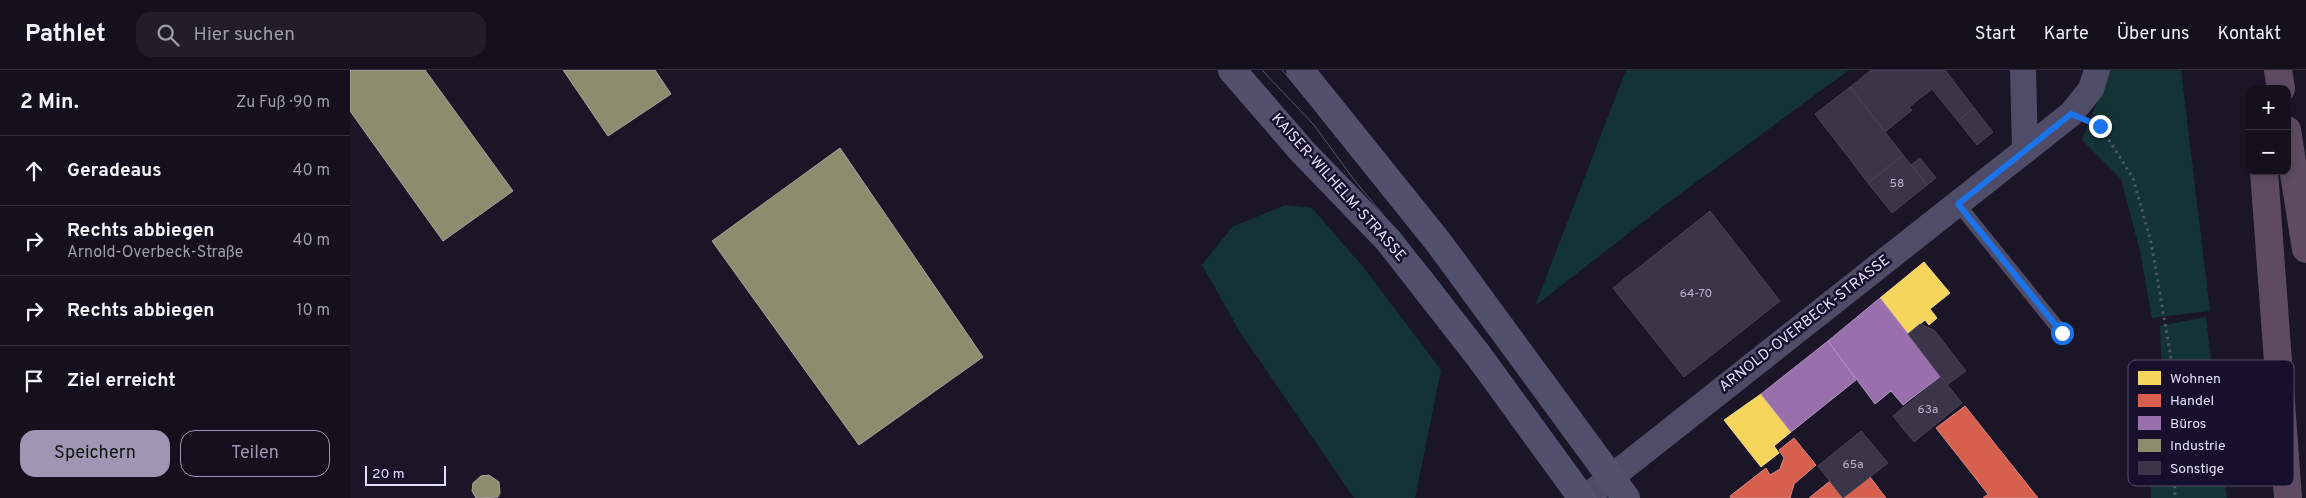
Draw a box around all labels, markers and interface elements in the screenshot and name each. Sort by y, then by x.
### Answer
search box [136,12,486,57]
text: Pathlet [25,20,106,50]
icon: search [154,21,182,49]
text: Hier suchen [194,23,295,47]
text: Start [1975,23,2016,46]
text: Karte [2044,23,2089,46]
text: Über uns [2117,23,2189,46]
text: Kontakt [2217,23,2281,46]
map controls [2246,85,2291,175]
button: + [2246,85,2291,130]
text: 2 Min. [20,89,79,116]
text: Zu Fuß · 90 m [236,93,330,113]
street label: KAISER-WILHELM-STRASSE [1267,110,1409,266]
route end [2089,115,2112,138]
button: − [2246,130,2291,175]
icon: ahead [20,157,48,185]
text: Geradeaus [67,159,162,183]
text: 40 m [292,161,330,181]
house number: 58 [1890,176,1904,192]
text: Rechts abbiegen [67,219,215,243]
icon: right [20,227,48,255]
text: 40 m [292,231,330,251]
text: Arnold-Overbeck-Straße [67,243,243,263]
street label: ARNOLD-OVERBECK-STRASSE [1716,251,1894,397]
house number: 64-70 [1680,286,1712,302]
icon: right [20,297,48,325]
text: Rechts abbiegen [67,299,215,323]
text: 10 m [296,301,330,321]
route start [2051,322,2074,345]
legend [2128,360,2294,486]
icon: arrive [20,367,48,395]
text: Ziel erreicht [67,369,176,393]
text: Wohnen [2170,371,2221,388]
text: Handel [2170,393,2214,410]
house number: 63a [1918,402,1938,418]
text: Büros [2170,416,2206,433]
button: Speichern [20,430,170,477]
button: Teilen [180,430,330,477]
text: Industrie [2170,438,2225,455]
house number: 65a [1843,457,1863,473]
text: Sonstige [2170,461,2224,478]
scale bar [365,463,446,486]
text: 20 m [372,466,405,483]

